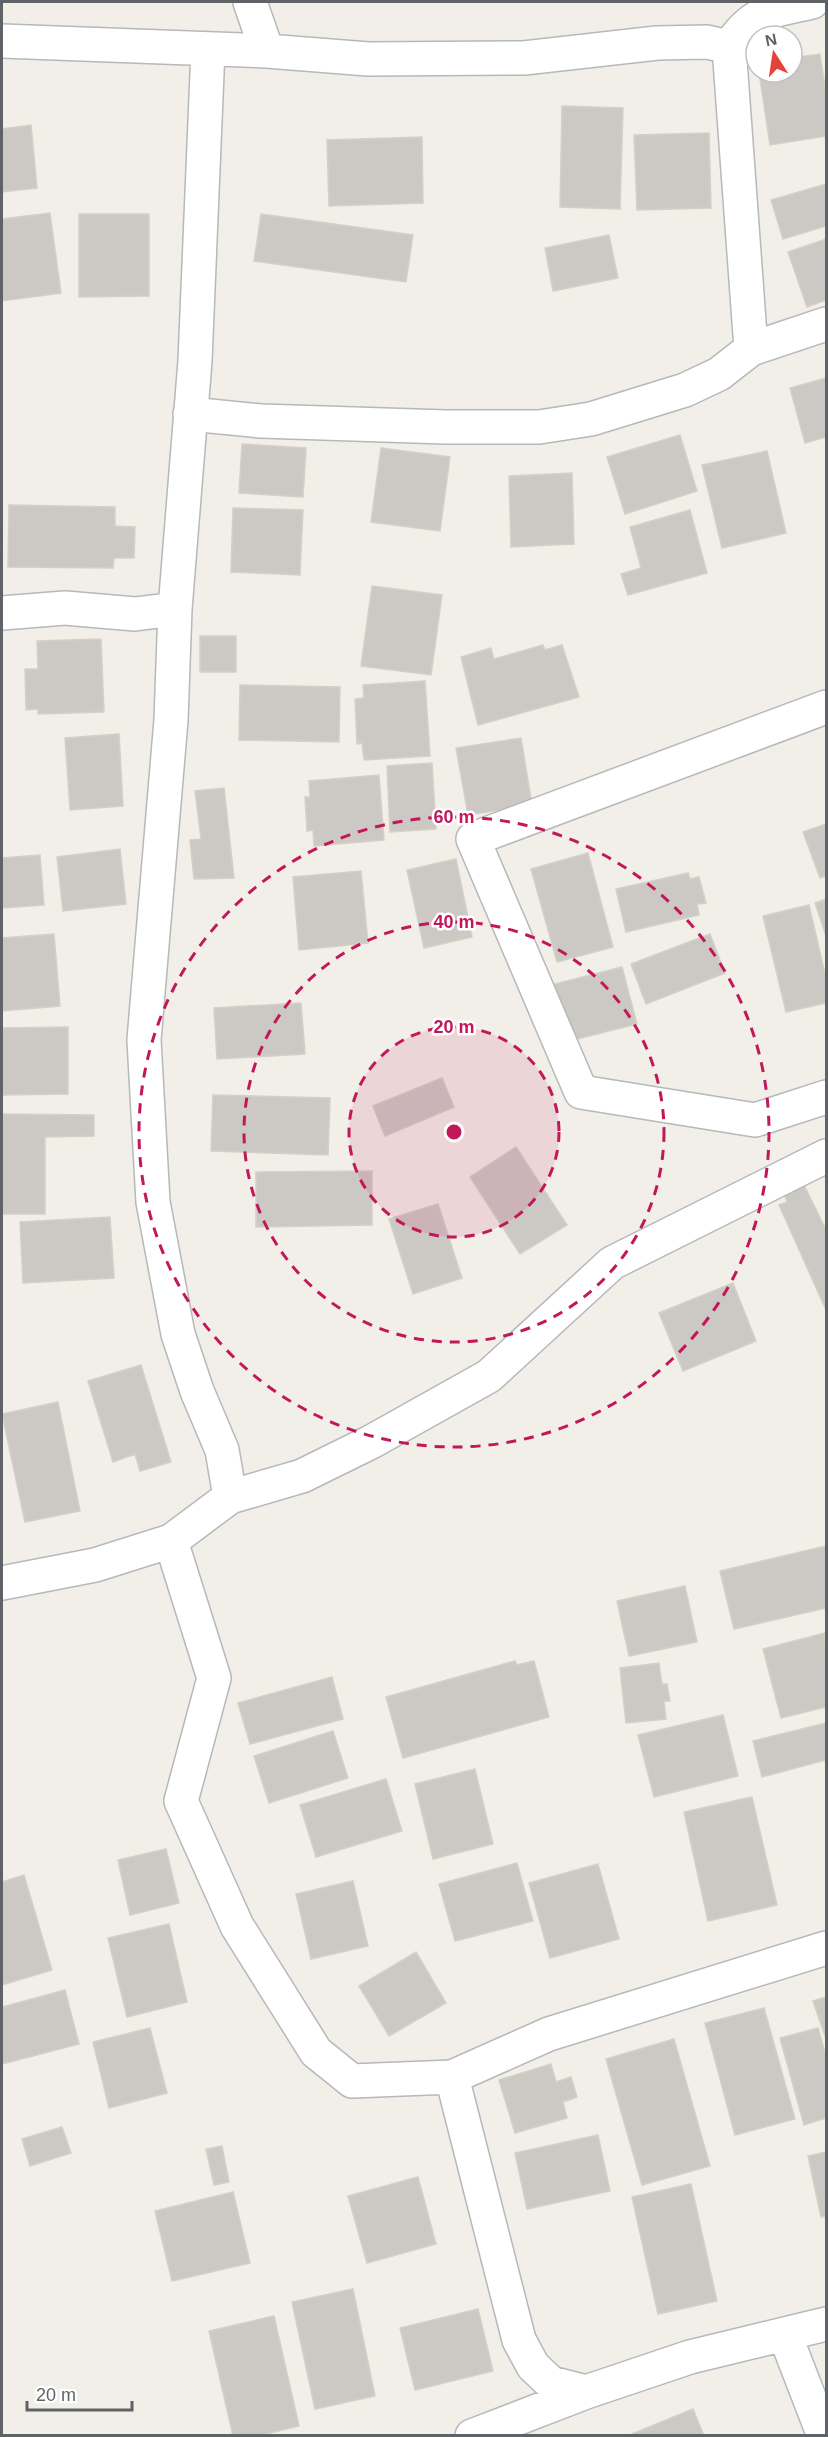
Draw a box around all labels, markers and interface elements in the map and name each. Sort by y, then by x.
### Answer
north arrow [744,24,804,84]
text: N [764,30,778,49]
text: 60 m [433,807,475,827]
text: 40 m [433,912,475,932]
text: 20 m [433,1017,475,1037]
centre of rings [444,1122,464,1142]
scale bar [27,2374,132,2412]
text: 20 m [36,2385,76,2405]

